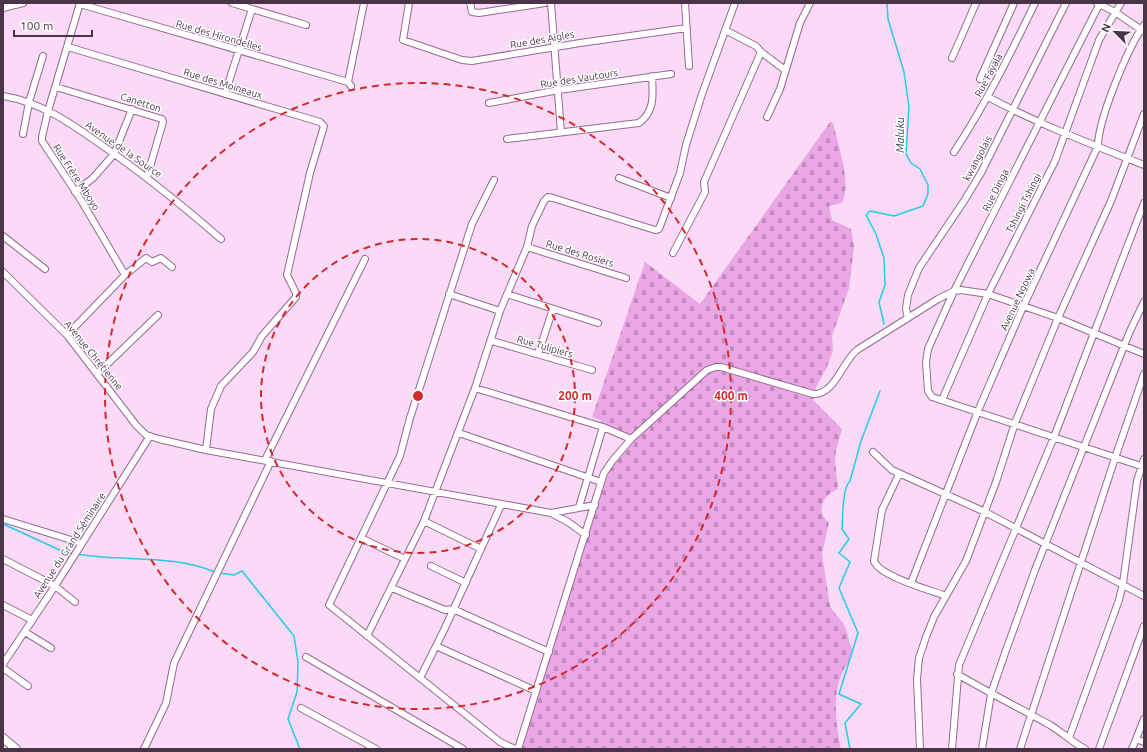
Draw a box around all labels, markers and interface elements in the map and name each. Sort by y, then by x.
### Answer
scale bar [14,12,92,38]
north arrow [1095,12,1135,52]
street label: Rue des Hirondelles [175,18,263,53]
text: 100 m [20,19,53,32]
text: N [1099,22,1113,34]
street label: Rue des Aigles [509,28,575,51]
street label: Rue Fayala [972,52,1004,99]
street label: Rue des Moineaux [182,66,264,101]
street label: Rue des Vautours [540,67,619,90]
street label: Canetton [119,91,162,114]
water label: Maluku [894,117,906,153]
street label: Avenue de la Source [84,119,164,180]
street label: kwangolais [961,134,994,183]
street label: Rue Frère Mboyo [51,142,102,213]
street label: Rue Dinga [980,167,1011,213]
street label: Tshingi Tshingi [1004,172,1043,235]
street label: Rue des Rosiers [545,238,615,269]
street label: Avenue Ngowa [998,266,1037,332]
street label: Avenue Chrétienne [62,318,125,392]
street label: Rue Tulipiers [516,333,574,360]
centre of rings [411,389,425,403]
text: 200 m [558,389,592,402]
text: 400 m [714,389,748,402]
street label: Avenue du Grand Séminaire [31,490,108,600]

